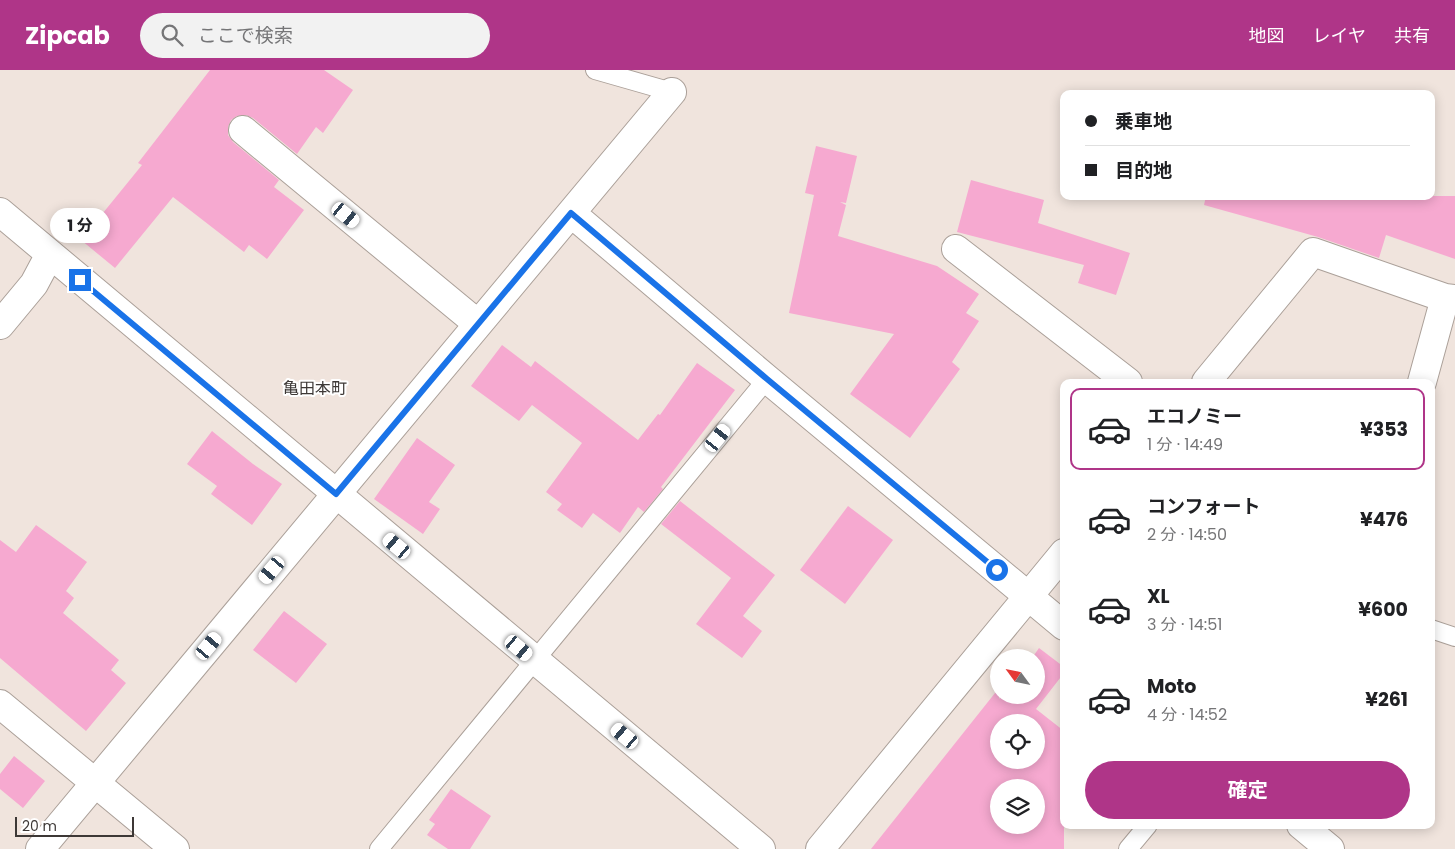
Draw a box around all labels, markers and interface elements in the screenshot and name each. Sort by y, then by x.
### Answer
search box [140,13,490,58]
text: Zipcab [25,19,110,52]
icon: search [158,21,186,49]
text: ここで検索 [198,22,293,49]
text: 地図 [1249,23,1285,48]
text: レイヤ [1313,23,1366,48]
text: 共有 [1394,23,1430,48]
text: 乗車地 [1115,108,1172,135]
text: 目的地 [1115,157,1172,184]
car [329,200,362,230]
callout: 1 分 [50,208,110,242]
text: 1 分 [67,214,93,237]
route end [69,269,91,291]
district label: 亀田本町 [283,377,347,400]
text: エコノミー [1147,403,1242,430]
icon: car [1087,407,1132,452]
text: ¥353 [1360,416,1408,443]
car [702,422,733,454]
text: 1 分 · 14:49 [1147,433,1223,456]
text: コンフォート [1147,493,1260,520]
icon: car [1087,497,1132,542]
text: ¥476 [1360,506,1408,533]
text: 2 分 · 14:50 [1147,523,1227,546]
car [380,531,413,561]
car [256,554,287,586]
route start [986,559,1008,581]
text: XL [1147,583,1170,610]
icon: car [1087,587,1132,632]
text: ¥600 [1358,596,1408,623]
text: 3 分 · 14:51 [1147,613,1222,636]
car [193,630,224,662]
car [502,633,535,663]
north arrow [990,649,1045,704]
map controls [990,649,1045,834]
text: Moto [1147,673,1196,700]
icon: car [1087,677,1132,722]
text: ¥261 [1365,686,1408,713]
text: 4 分 · 14:52 [1147,703,1227,726]
button: locate [990,714,1045,769]
car [608,721,641,751]
button: 確定 [1085,761,1410,819]
button: layers [990,779,1045,834]
scale bar [15,814,134,837]
text: 20 m [22,816,57,836]

